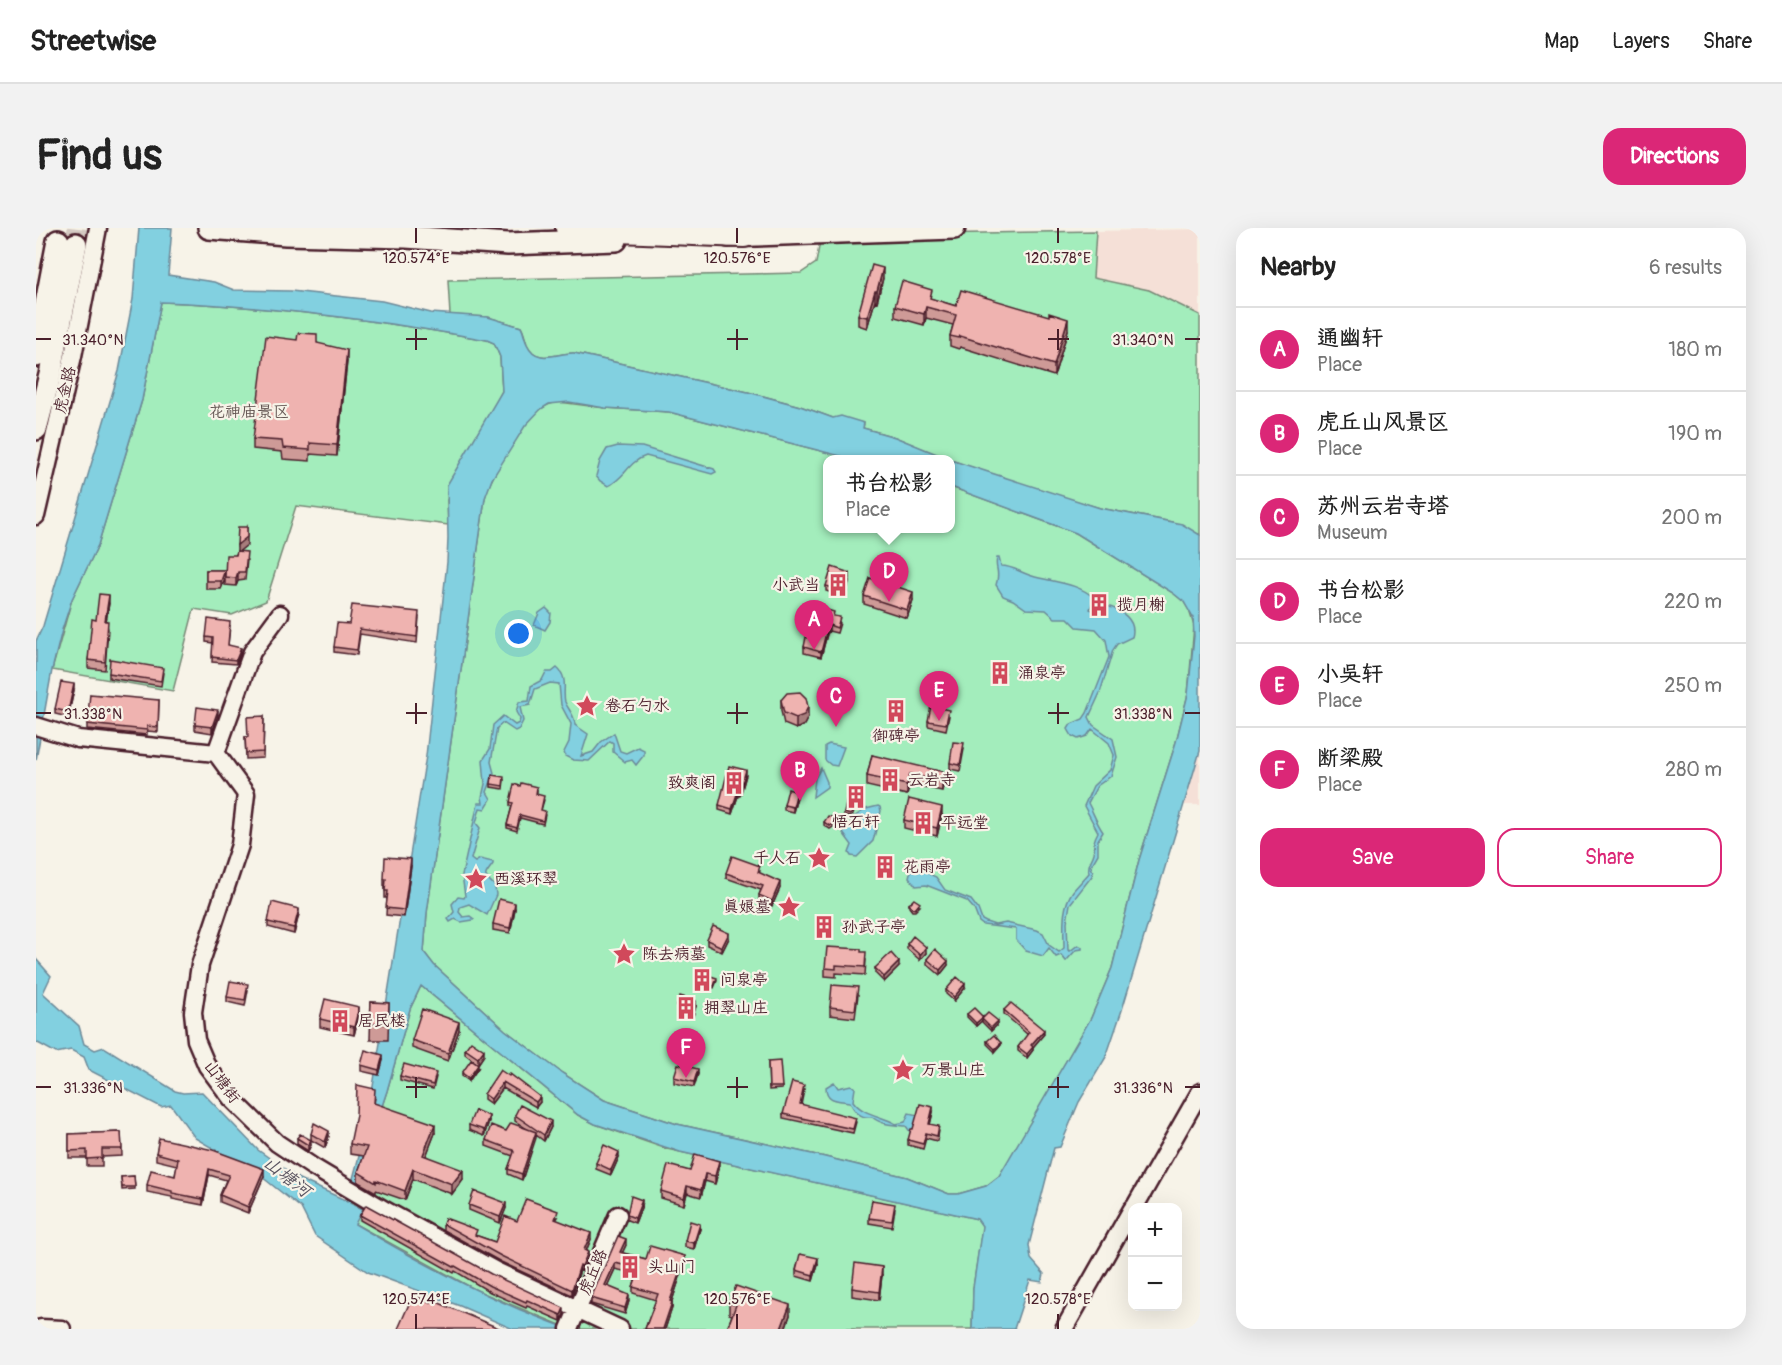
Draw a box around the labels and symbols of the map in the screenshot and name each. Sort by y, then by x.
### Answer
text: 120.574°E [383,249,450,268]
text: 120.576°E [704,249,771,268]
text: 120.578°E [1025,249,1091,268]
text: 31.340°N [62,331,124,350]
text: 31.340°N [1112,331,1174,350]
street label: 虎金路 [50,364,80,416]
park label: 花神庙景区 [209,402,289,422]
pin: D [870,552,908,602]
building icon: 小武当 [825,572,851,598]
place label: 小武当 [772,575,820,595]
building icon: 揽月榭 [1086,592,1112,618]
place label: 揽月榭 [1117,595,1165,615]
pin: A [794,600,834,650]
your location [504,619,533,648]
building icon: 涌泉亭 [987,660,1013,686]
place label: 涌泉亭 [1018,663,1066,683]
pin: E [920,672,958,721]
pin: C [816,678,856,727]
place icon: 卷石勺水 [574,693,600,719]
place label: 卷石勺水 [605,696,670,716]
building icon: 御碑亭 [883,698,909,724]
text: 31.338°N [64,705,122,724]
text: 31.338°N [1114,705,1172,724]
place label: 御碑亭 [872,726,920,746]
pin: B [780,752,819,801]
building icon: 云岩寺 [877,767,903,793]
building icon: 致爽阁 [721,770,747,796]
place label: 云岩寺 [908,770,956,790]
place label: 致爽阁 [668,773,716,793]
building icon: 悟石轩 [843,784,869,810]
building icon: 平远堂 [910,810,936,836]
place label: 悟石轩 [832,812,880,832]
place label: 平远堂 [941,813,989,833]
place icon: 千人石 [806,845,832,871]
place label: 千人石 [753,848,801,868]
building icon: 花雨亭 [872,854,898,880]
place label: 花雨亭 [903,857,951,877]
place icon: 西溪环翠 [463,866,489,892]
place label: 西溪环翠 [494,869,558,889]
place icon: 真娘墓 [776,894,802,920]
place label: 真娘墓 [723,897,771,917]
building icon: 孙武子亭 [811,914,837,940]
place label: 孙武子亭 [842,917,906,937]
place icon: 陈去病墓 [611,941,637,967]
place label: 陈去病墓 [642,944,706,964]
building icon: 问泉亭 [689,967,715,993]
place label: 问泉亭 [720,970,768,990]
building icon: 拥翠山庄 [673,995,699,1021]
place label: 拥翠山庄 [704,998,768,1018]
building icon: 居民楼 [327,1008,353,1034]
place label: 居民楼 [358,1011,406,1031]
pin: F [666,1028,706,1078]
street label: 山塘街 [200,1057,244,1107]
place icon: 万景山庄 [890,1057,916,1083]
place label: 万景山庄 [921,1060,985,1080]
text: 31.336°N [63,1079,123,1098]
text: 31.336°N [1113,1079,1173,1098]
water label: 山塘河 [259,1151,318,1205]
street label: 虎丘路 [574,1246,612,1298]
building icon: 头山门 [617,1254,643,1280]
place label: 头山门 [648,1257,696,1277]
text: 120.574°E [383,1290,450,1309]
text: 120.576°E [704,1290,771,1309]
text: 120.578°E [1025,1290,1091,1309]

